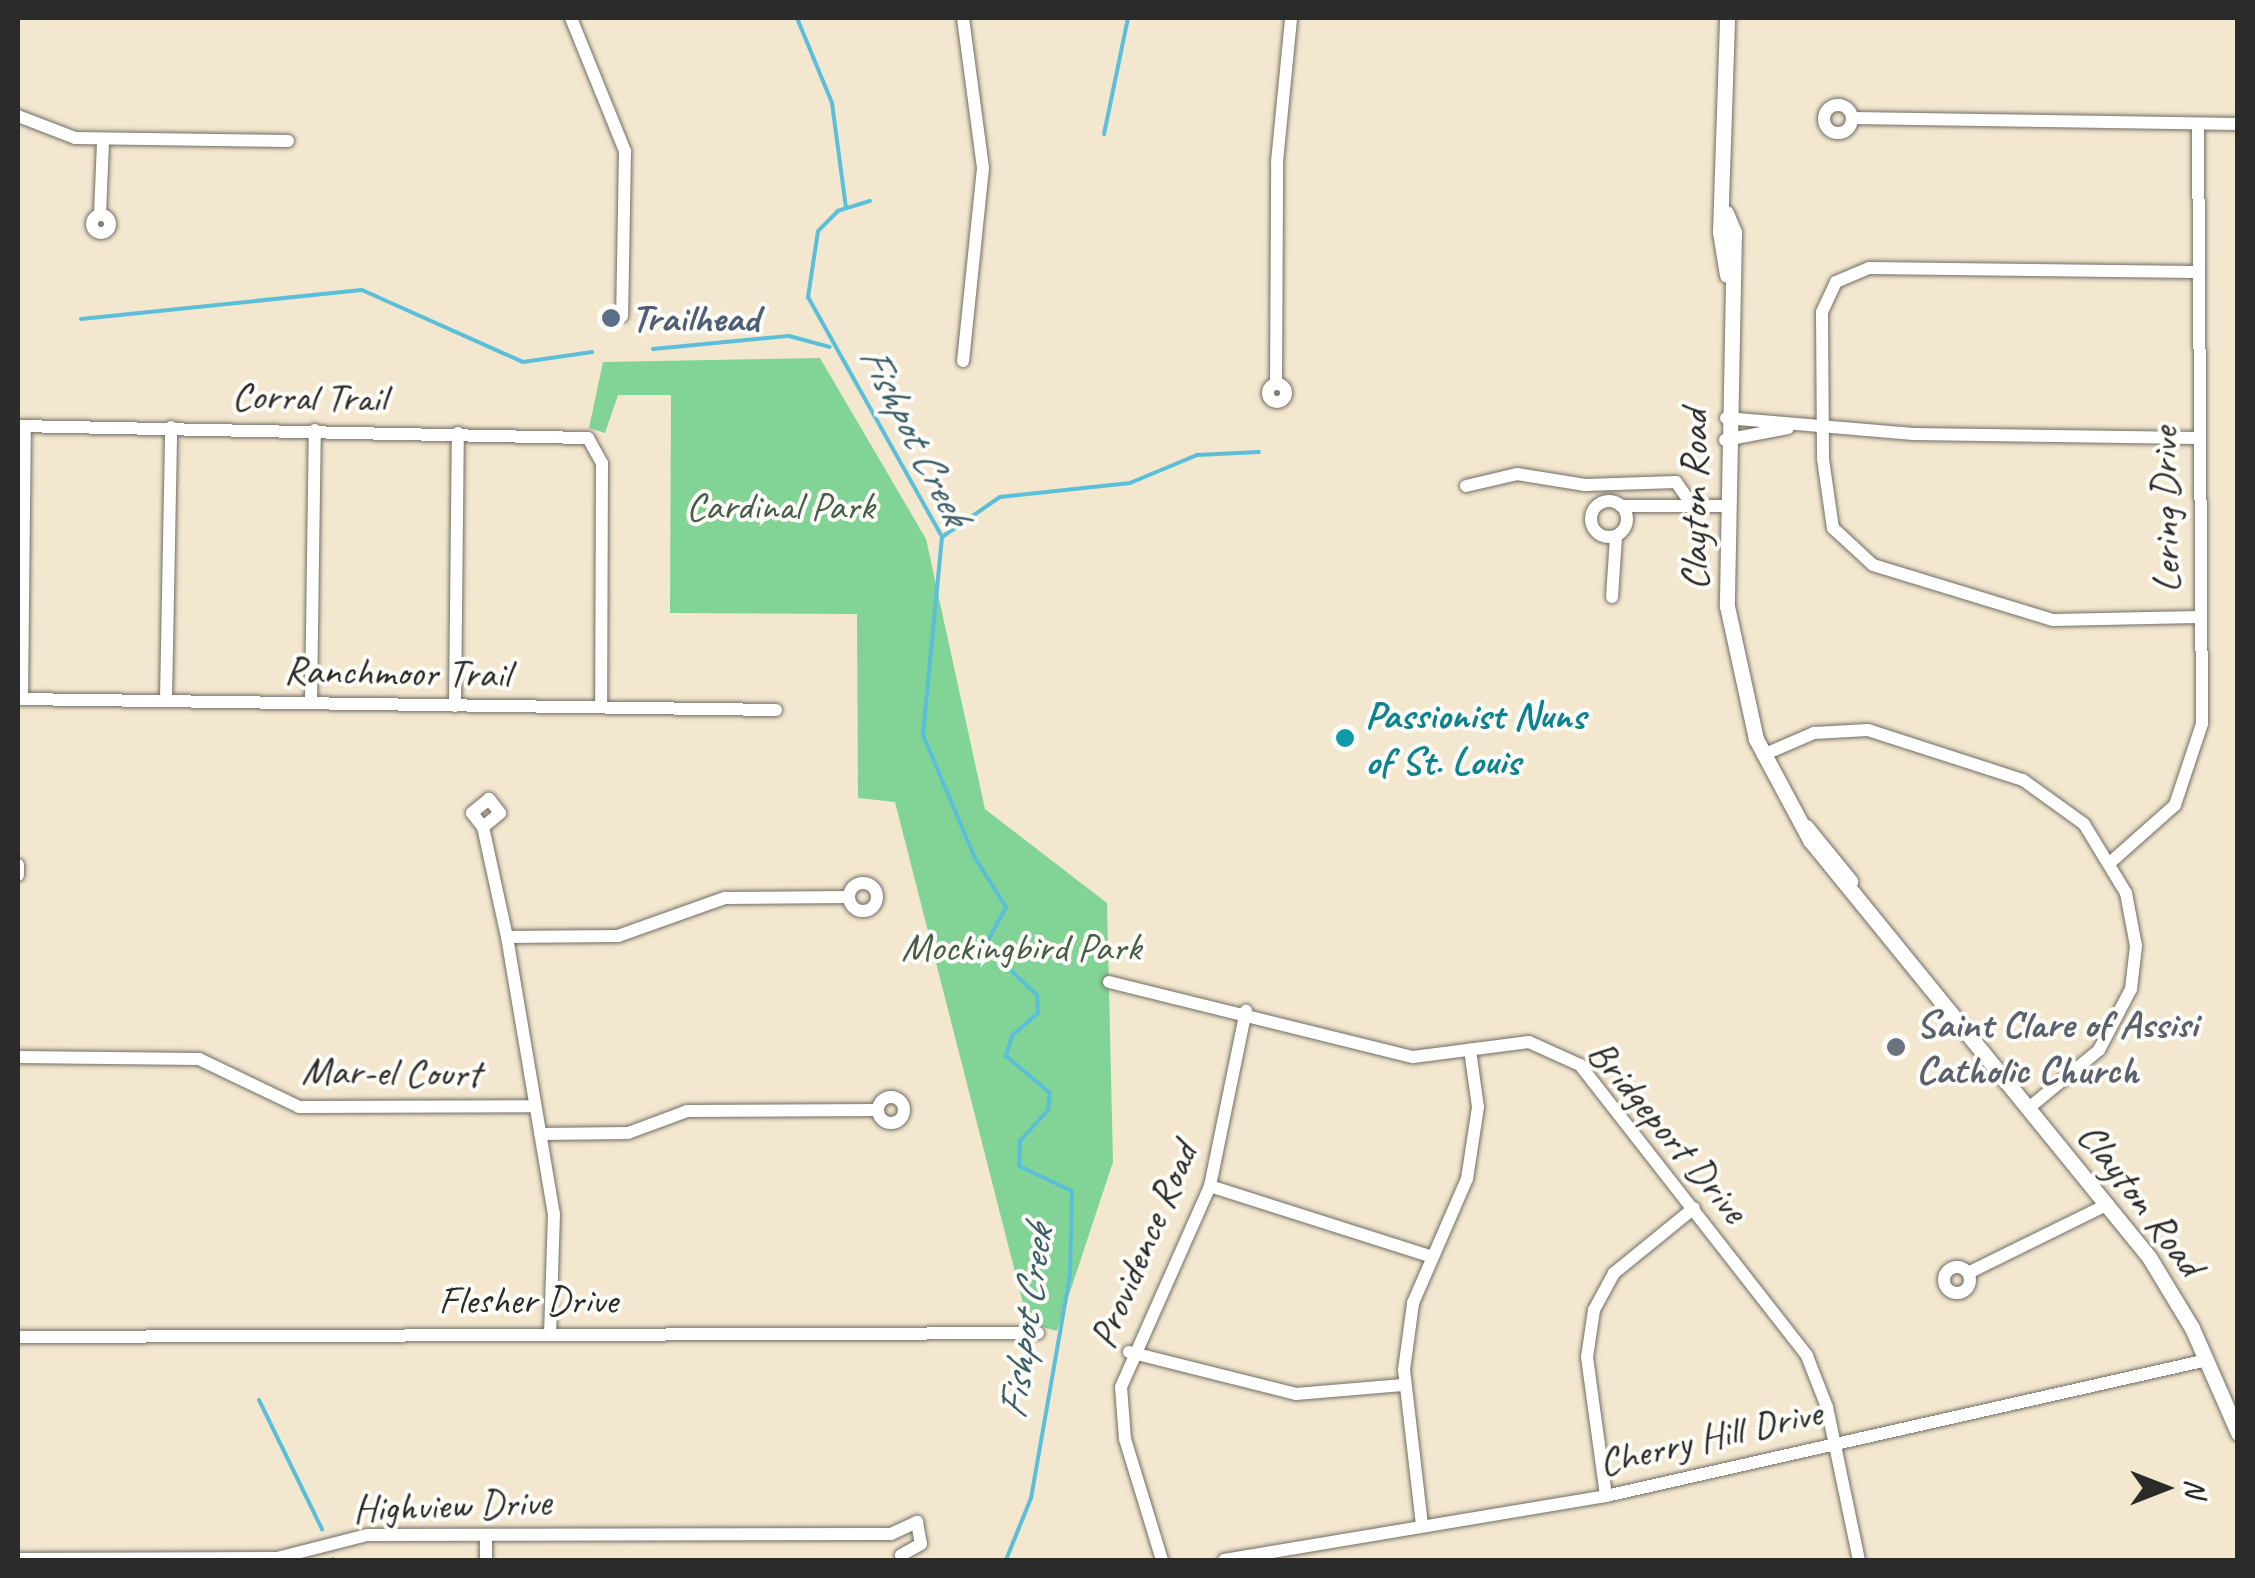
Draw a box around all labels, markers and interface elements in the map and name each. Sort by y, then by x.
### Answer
place label: Trailhead [631,294,759,342]
marker: Trailhead [600,307,622,329]
water label: Fishpot Creek [848,338,980,532]
street label: Corral Trail [231,372,387,422]
street label: Clayton Road [1670,411,1718,589]
street label: Lering Drive [2140,427,2190,593]
park label: Cardinal Park [686,482,874,530]
street label: Ranchmoor Trail [284,646,510,698]
place label: Passionist Nuns of St. Louis [1365,691,1585,785]
marker: Passionist Nuns of St. Louis [1334,727,1356,749]
park label: Mockingbird Park [901,923,1141,971]
place label: Saint Clare of Assisi Catholic Church [1916,1000,2198,1094]
street label: Bridgeport Drive [1578,1030,1758,1232]
marker: Saint Clare of Assisi Catholic Church [1885,1036,1907,1058]
street label: Mar-el Court [301,1046,481,1098]
street label: Clayton Road [2068,1113,2214,1285]
street label: Providence Road [1078,1135,1208,1355]
water label: Fishpot Creek [988,1224,1064,1422]
street label: Flesher Drive [438,1276,618,1324]
street label: Cherry Hill Drive [1594,1388,1826,1486]
north arrow [2115,1438,2215,1538]
street label: Highview Drive [352,1478,552,1532]
text: N [2178,1479,2213,1497]

